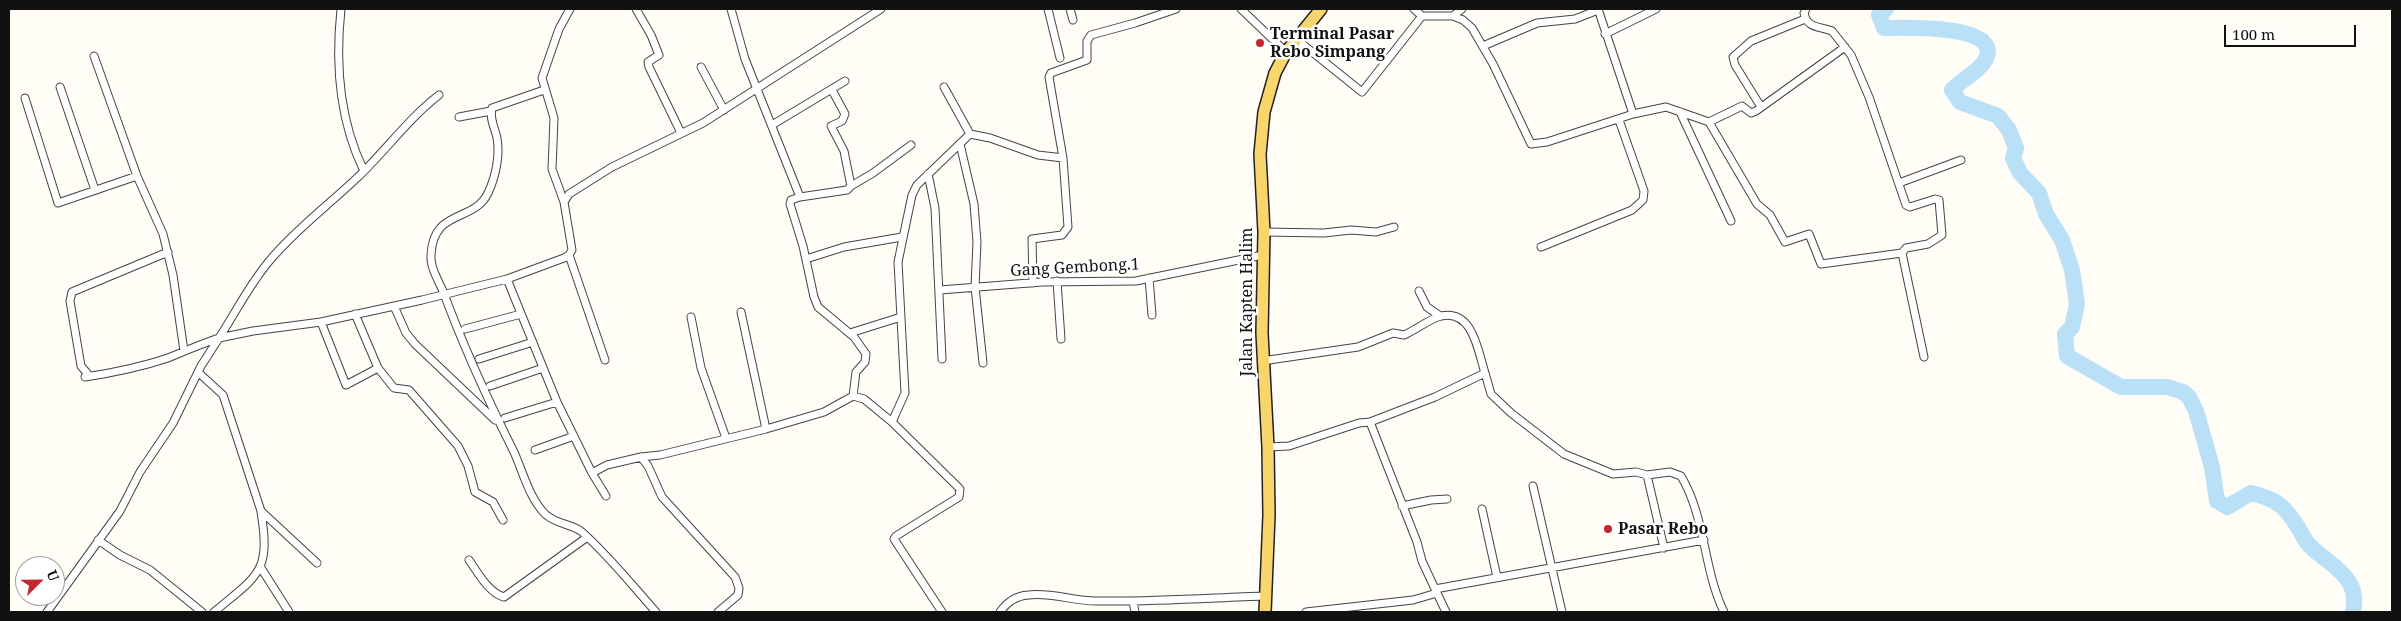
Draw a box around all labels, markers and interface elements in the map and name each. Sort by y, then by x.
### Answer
scale bar [2226,15,2358,47]
place label: Terminal Pasar Rebo Simpang [1270,24,1394,62]
text: 100 m [2232,24,2275,44]
marker: Terminal Pasar Rebo Simpang [1254,37,1266,49]
street label: Jalan Kapten Halim [1237,228,1257,376]
street label: Gang Gembong.1 [1010,255,1140,281]
place label: Pasar Rebo [1618,519,1708,539]
marker: Pasar Rebo [1602,523,1614,535]
north arrow [15,556,65,606]
text: U [43,567,64,584]

